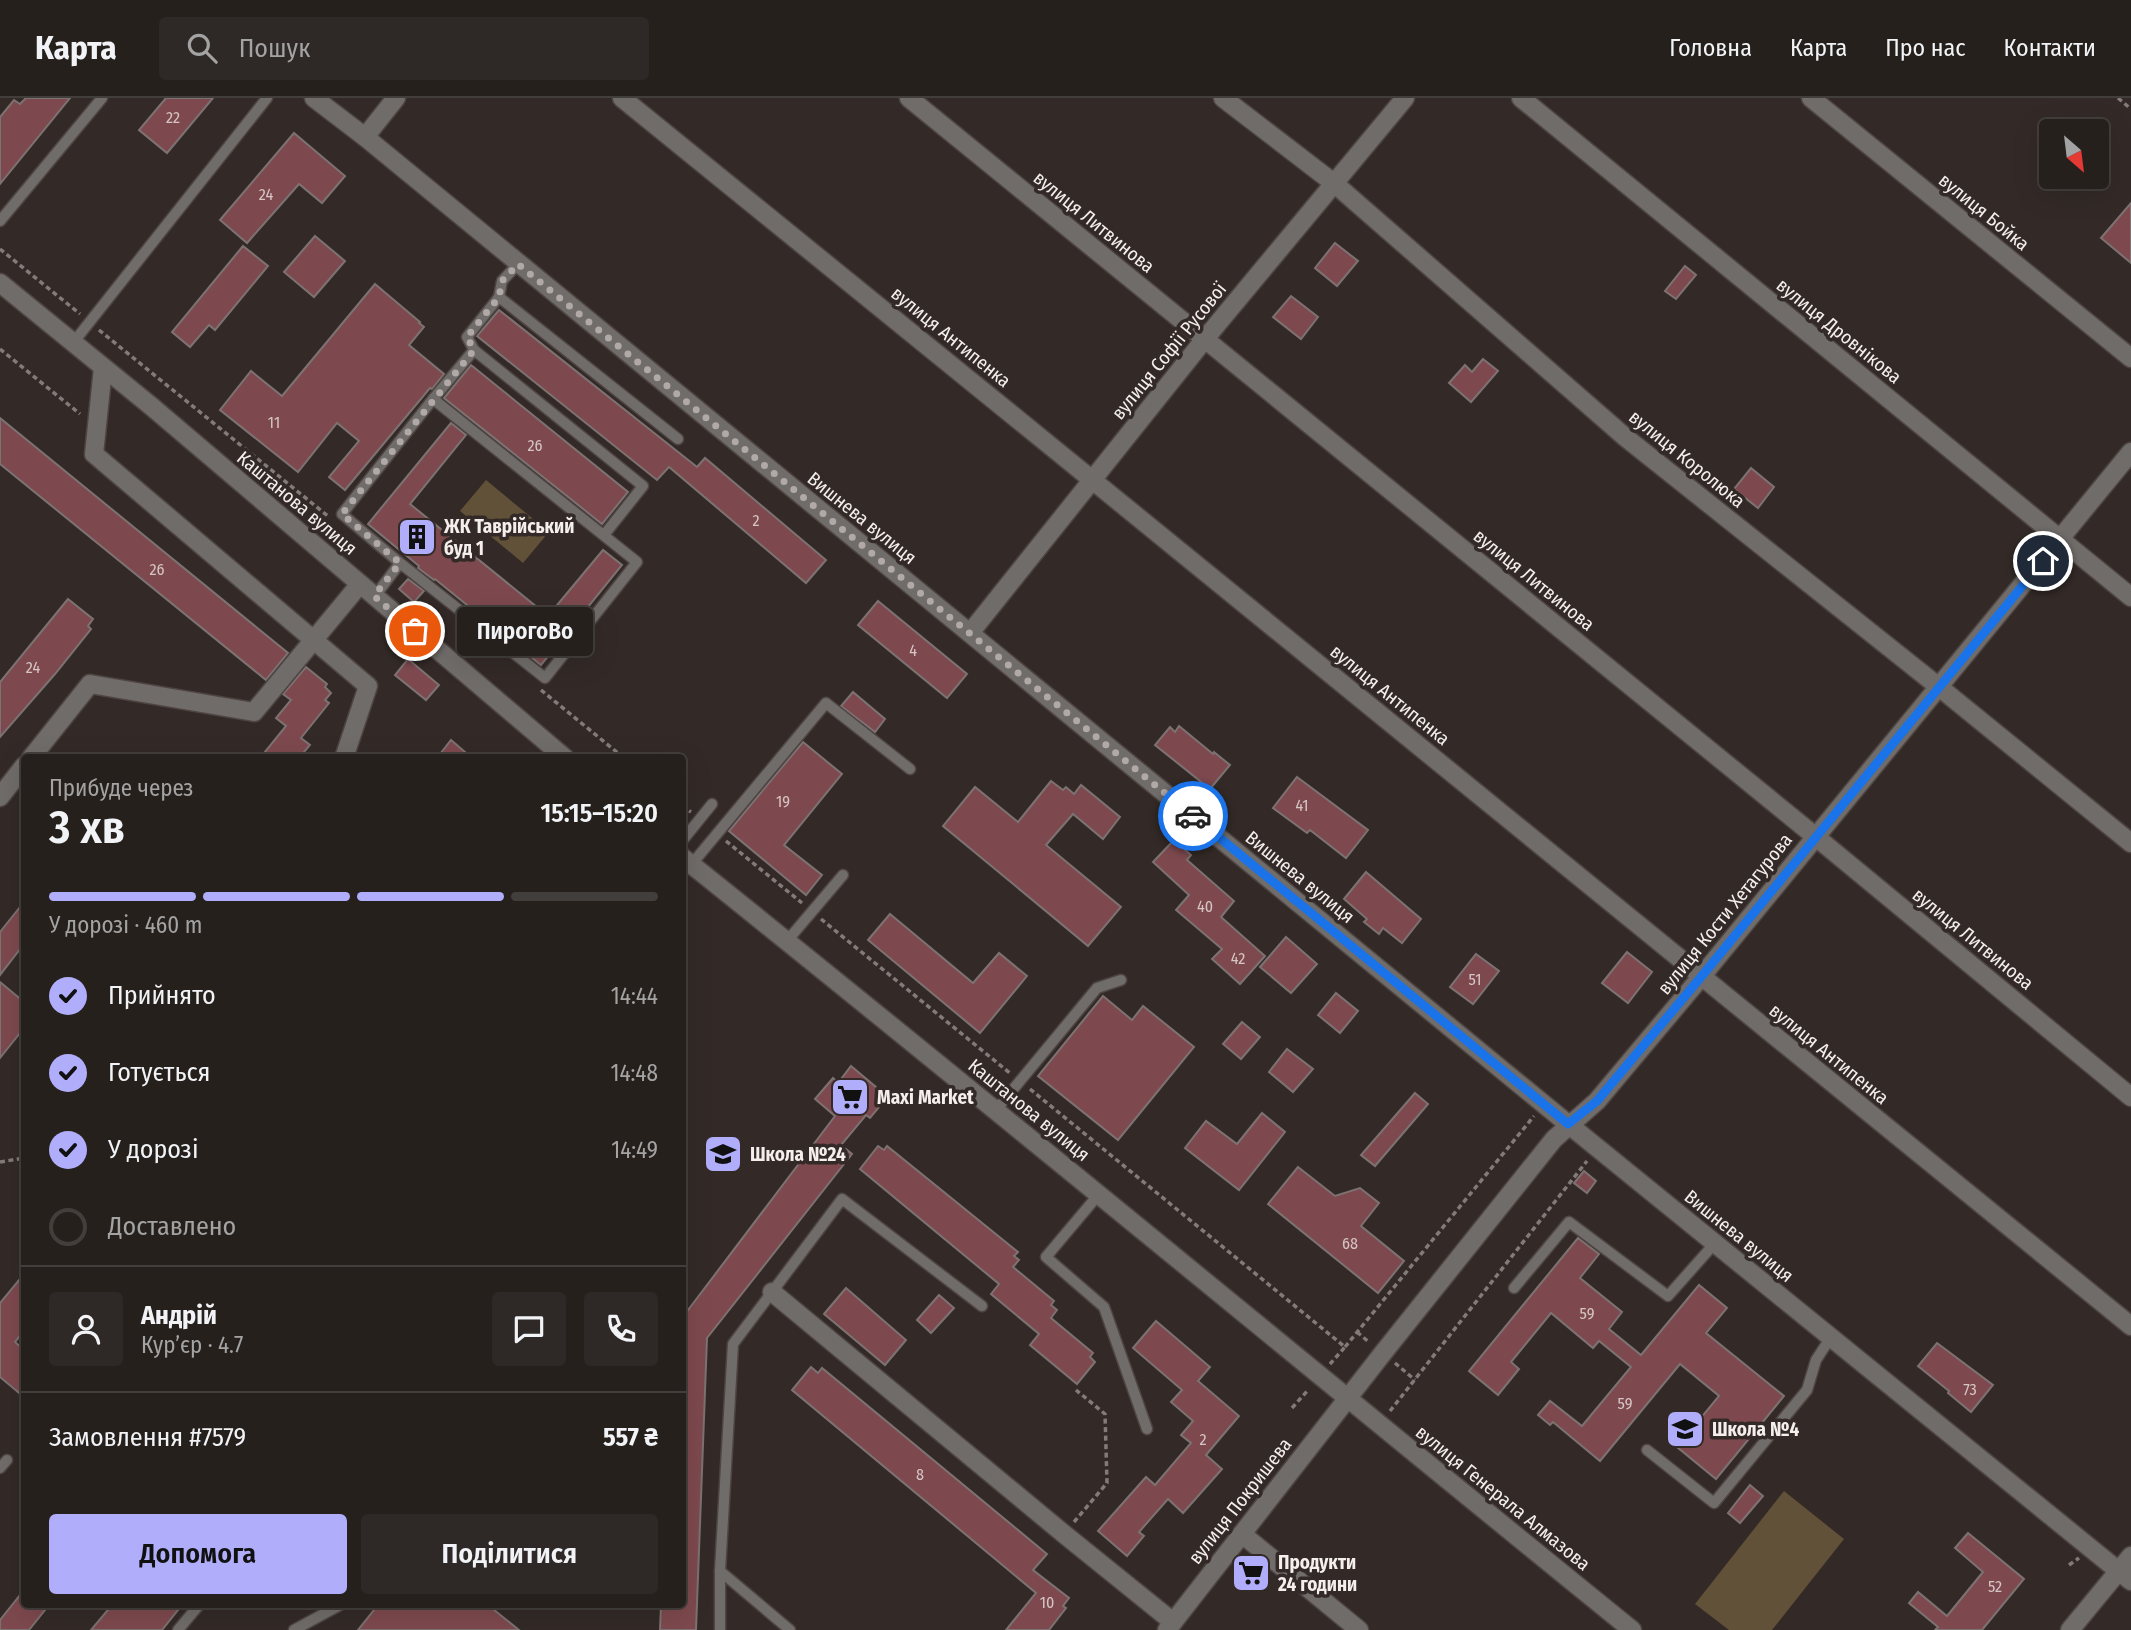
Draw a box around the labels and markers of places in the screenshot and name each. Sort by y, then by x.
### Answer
place label: ЖК Таврійський буд 1 [443,515,574,560]
building icon: ЖК Таврійський буд 1 [396,516,438,558]
pin [2013,531,2073,591]
pin [385,601,445,661]
callout: ПирогоВо [457,606,594,656]
supermarket icon: Maxi Market [829,1076,871,1118]
place label: Maxi Market [877,1086,974,1109]
school or university icon: Школа №24 [702,1133,744,1175]
place label: Школа №24 [750,1143,846,1166]
school or university icon: Школа №4 [1664,1408,1706,1450]
place label: Школа №4 [1712,1418,1799,1441]
place label: Продукти 24 години [1277,1551,1357,1596]
supermarket icon: Продукти 24 години [1230,1552,1272,1594]

